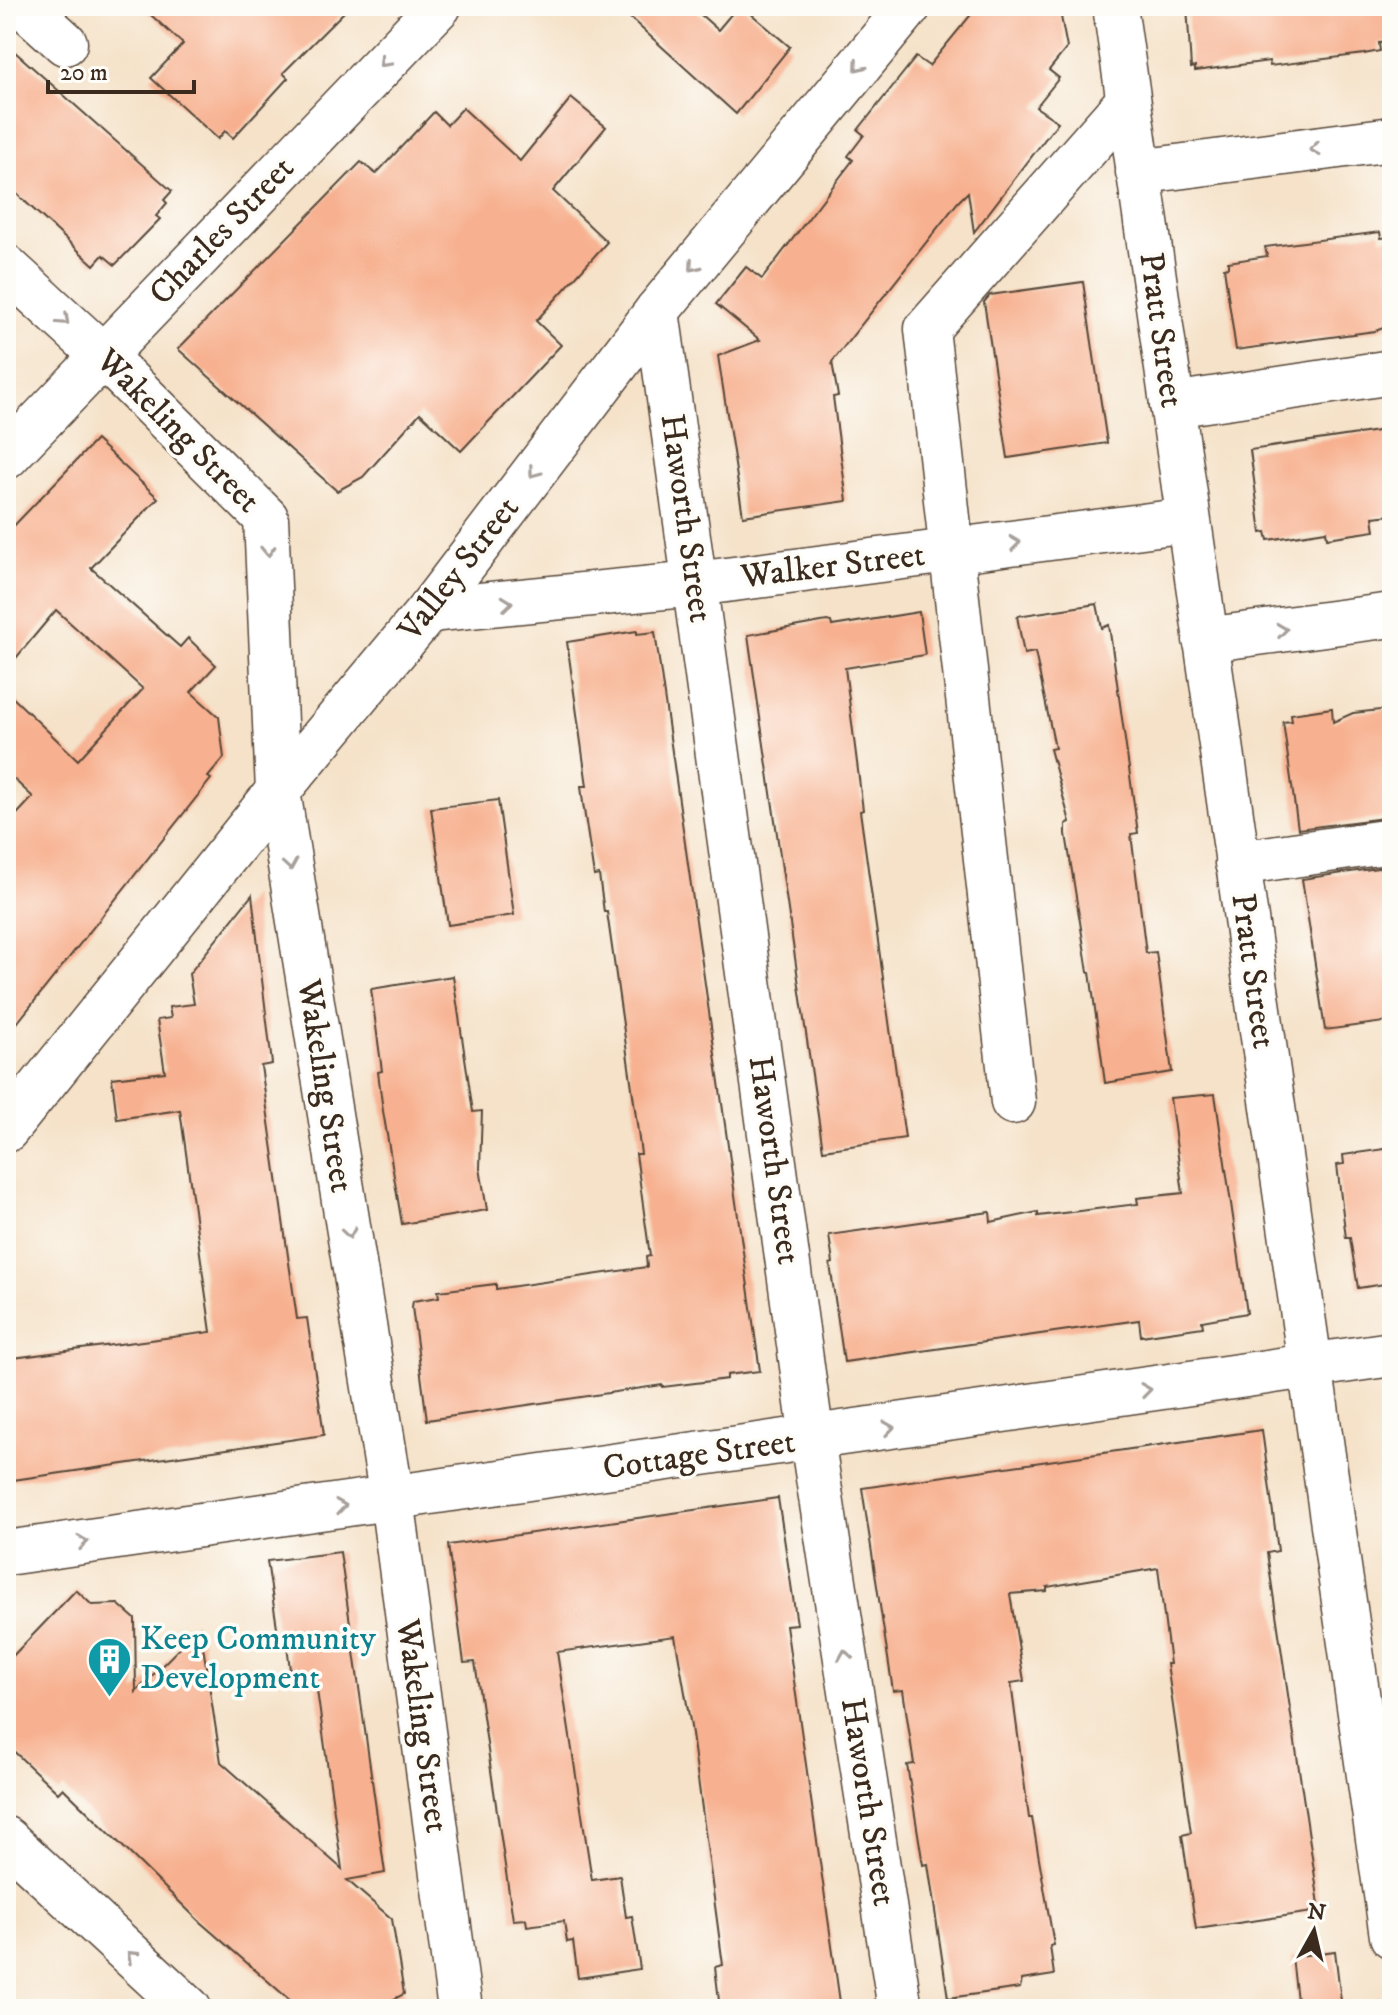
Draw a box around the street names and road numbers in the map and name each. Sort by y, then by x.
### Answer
street label: Charles Street [141,148,303,314]
street label: Pratt Street [1129,250,1193,410]
street label: Wakeling Street [86,339,269,522]
street label: Haworth Street [651,411,721,625]
street label: Valley Street [389,488,529,651]
street label: Walker Street [738,534,927,598]
street label: Pratt Street [1221,891,1285,1051]
street label: Wakeling Street [287,975,363,1196]
street label: Haworth Street [739,1053,809,1267]
street label: Cottage Street [600,1421,798,1489]
street label: Wakeling Street [386,1616,458,1836]
street label: Haworth Street [831,1695,905,1909]

